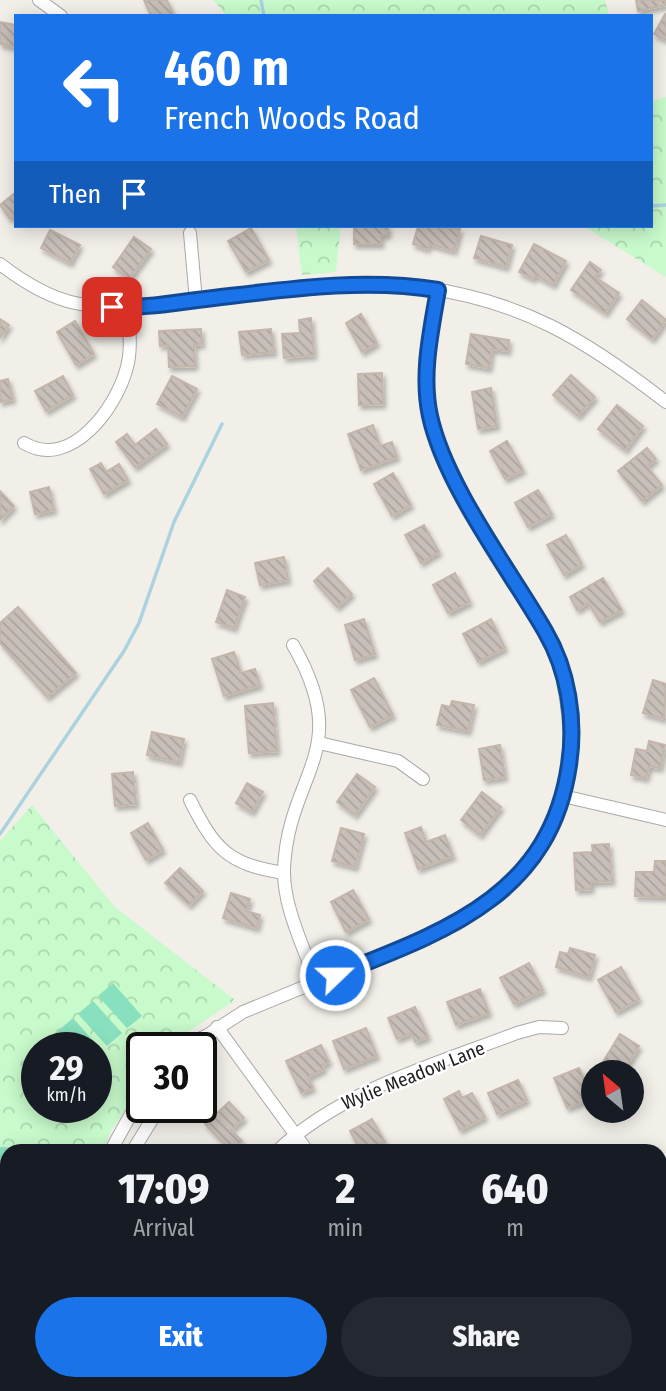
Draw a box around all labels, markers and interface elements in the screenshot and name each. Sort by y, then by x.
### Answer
text: 460 m [164,39,289,98]
icon: left [49,42,140,133]
text: French Woods Road [164,99,420,137]
icon: arrive [115,175,153,213]
text: Then [49,179,101,210]
pin [82,277,142,337]
icon: arrive [93,288,131,326]
position arrow [298,938,372,1012]
speed limit sign: 30 [126,1032,217,1123]
street label: Wylie Meadow Lane [338,1036,488,1115]
text: 29 [49,1047,84,1089]
north arrow [581,1060,644,1124]
map controls [581,1060,644,1123]
text: km/h [46,1084,87,1106]
text: 17:09 [118,1164,209,1214]
text: 2 [335,1164,355,1214]
text: 640 [481,1164,549,1214]
text: Arrival [133,1214,194,1242]
text: min [327,1214,363,1242]
text: m [506,1214,524,1242]
button: Exit [35,1297,327,1377]
button: Share [341,1297,632,1377]

